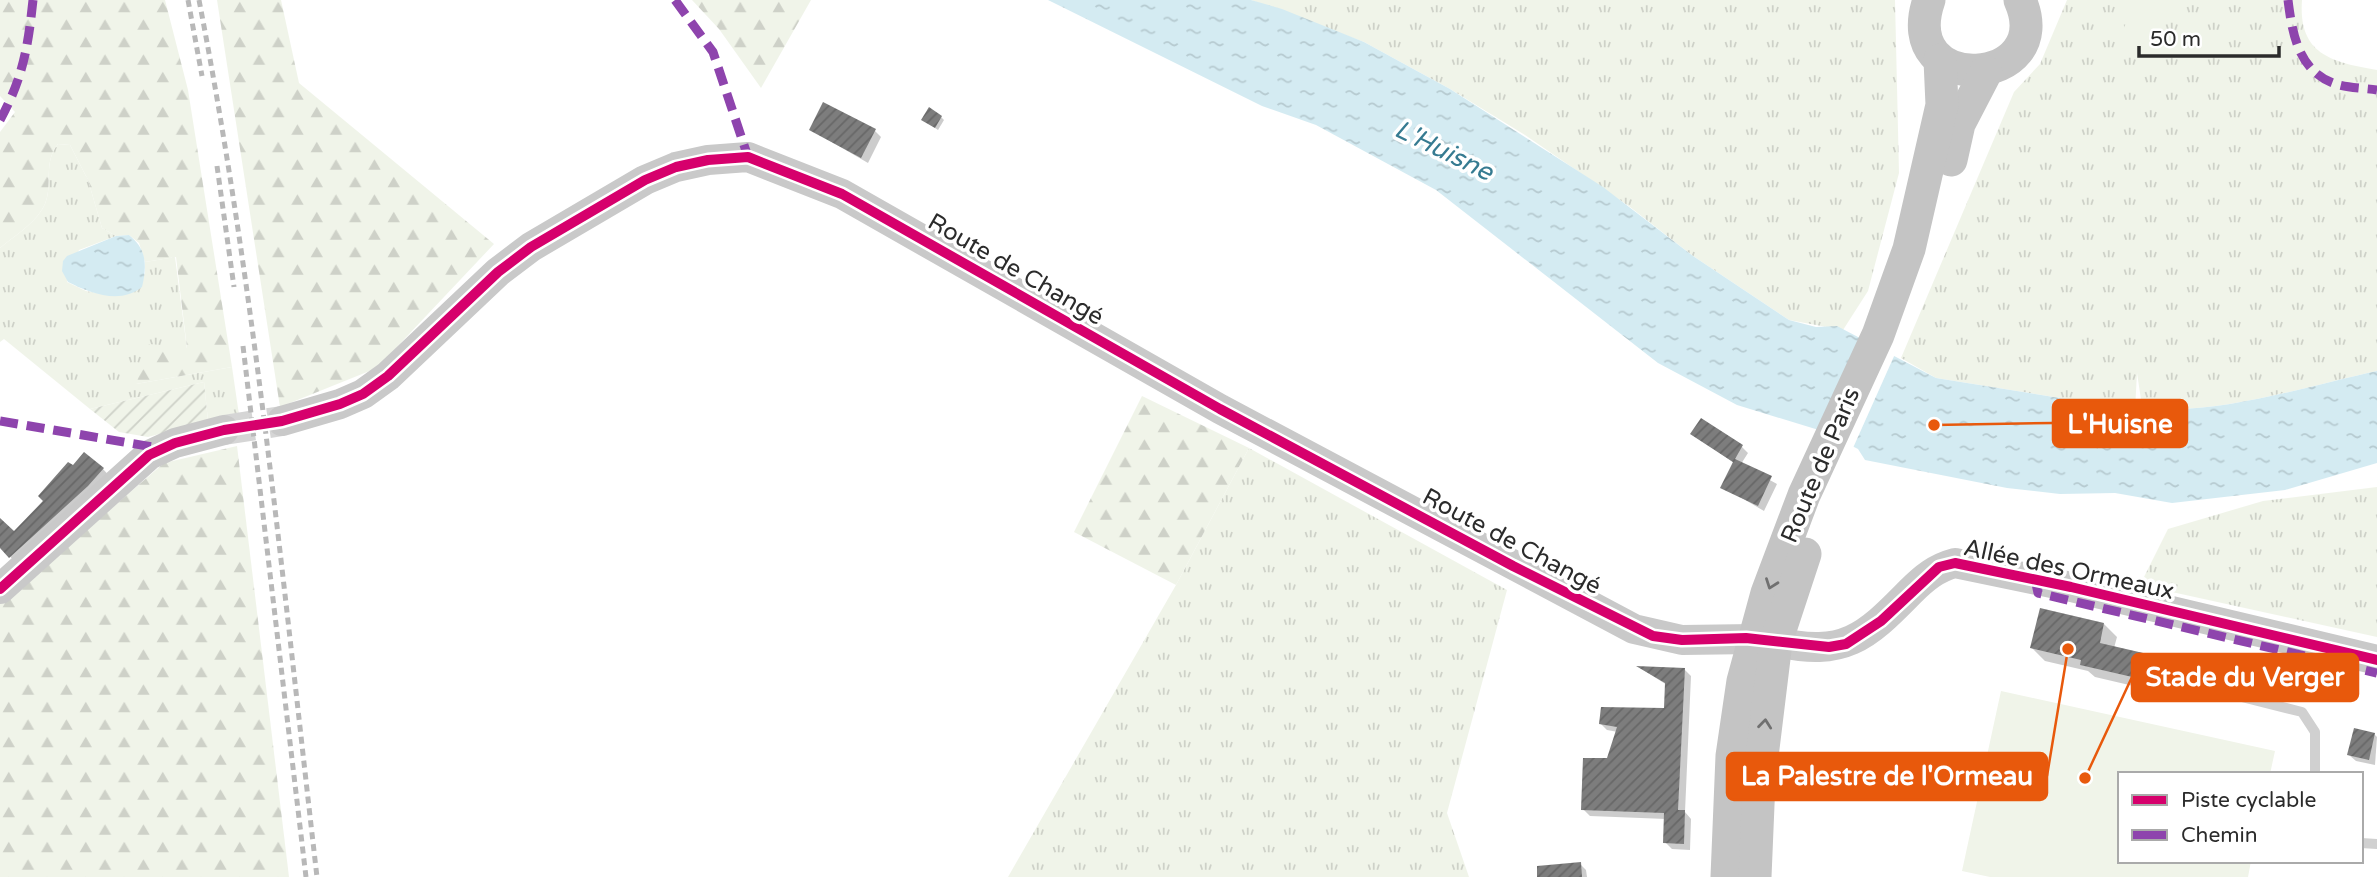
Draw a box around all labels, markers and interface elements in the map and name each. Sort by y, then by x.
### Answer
scale bar [2139,14,2279,58]
text: 50 m [2150,27,2201,52]
water label: L'Huisne [1390,113,1499,188]
street label: Route de Changé [923,207,1109,332]
street label: Route de Paris [1775,383,1866,547]
callout: L'Huisne [2053,400,2187,447]
text: L'Huisne [2067,409,2173,440]
street label: Route de Changé [1417,482,1606,601]
street label: Allée des Ormeaux [1961,533,2177,606]
one-way arrow [1765,578,1779,590]
callout: Stade du Verger [2132,654,2358,701]
text: Stade du Verger [2146,662,2345,693]
one-way arrow [1758,718,1773,730]
callout: La Palestre de l'Ormeau [1727,753,2047,800]
text: La Palestre de l'Ormeau [1741,761,2033,792]
legend [2118,772,2363,863]
text: Piste cyclable [2181,788,2316,813]
text: Chemin [2181,823,2258,848]

